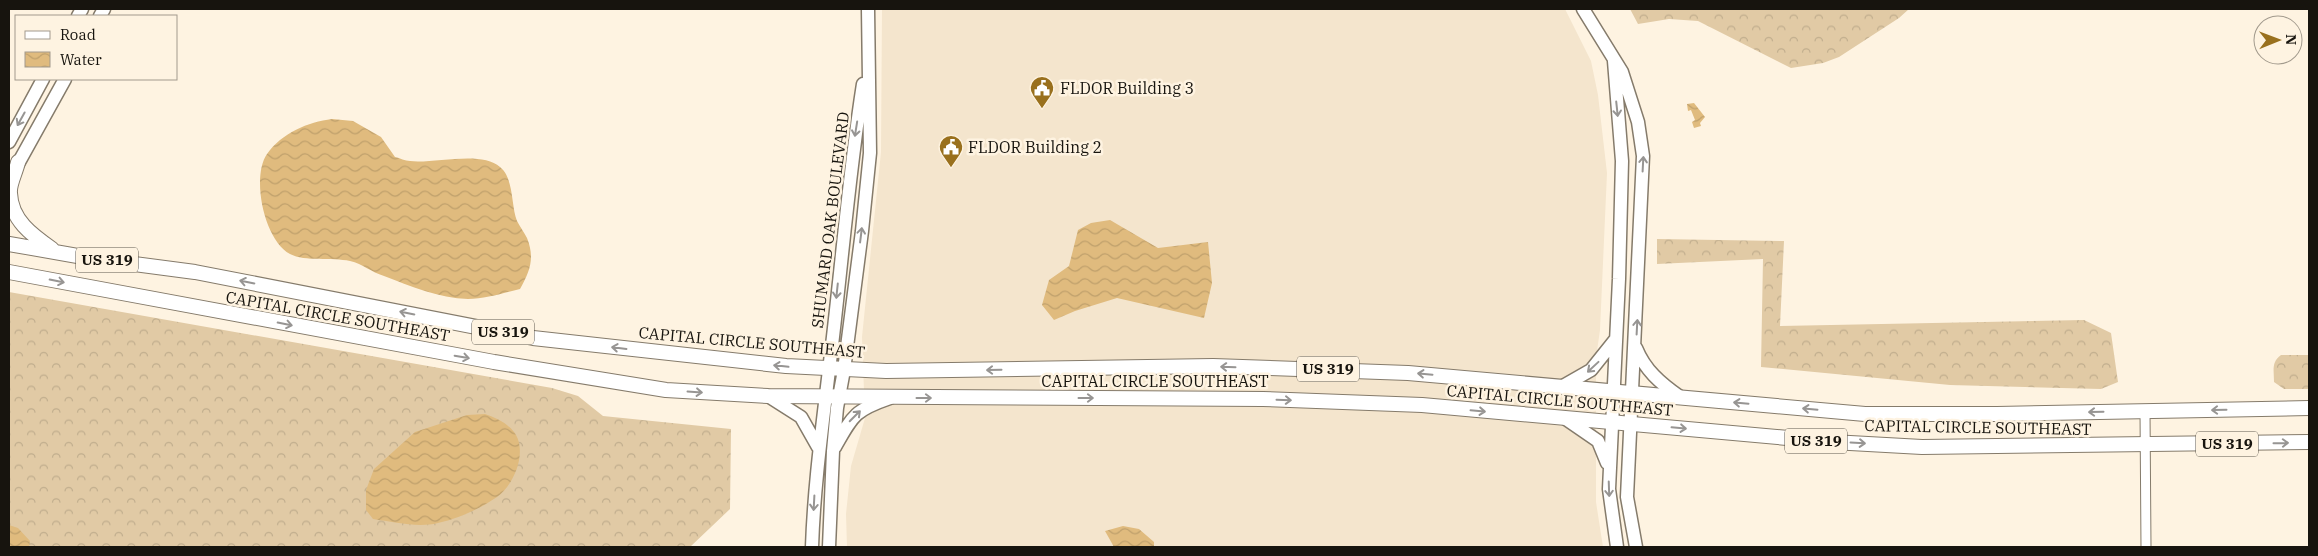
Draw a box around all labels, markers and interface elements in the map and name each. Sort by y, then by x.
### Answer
legend [15,15,178,80]
north arrow [2253,15,2303,65]
text: Road [60,25,96,44]
text: N [2282,34,2300,45]
text: Water [60,50,102,69]
public building icon: FLDOR Building 3 [1029,75,1055,109]
place label: FLDOR Building 3 [1060,78,1194,98]
one-way arrow [1612,101,1622,117]
street label: SHUMARD OAK BOULEVARD [807,111,853,329]
one-way arrow [16,112,26,127]
one-way arrow [850,121,860,137]
public building icon: FLDOR Building 2 [938,134,964,168]
place label: FLDOR Building 2 [968,137,1102,157]
one-way arrow [1638,157,1648,173]
one-way arrow [856,228,866,244]
road number: US 319 [76,248,138,272]
one-way arrow [48,277,64,287]
one-way arrow [240,277,256,287]
one-way arrow [833,283,842,299]
street label: CAPITAL CIRCLE SOUTHEAST [224,286,452,346]
one-way arrow [399,308,415,318]
one-way arrow [1632,319,1641,335]
one-way arrow [277,320,293,330]
road number: US 319 [472,320,534,344]
street label: CAPITAL CIRCLE SOUTHEAST [638,322,866,362]
one-way arrow [611,343,627,353]
one-way arrow [454,352,470,362]
road number: US 319 [1297,356,1359,382]
one-way arrow [773,361,789,371]
one-way arrow [1586,361,1599,373]
one-way arrow [1220,362,1236,371]
one-way arrow [986,365,1002,375]
one-way arrow [1417,369,1433,379]
street label: CAPITAL CIRCLE SOUTHEAST [1041,371,1269,391]
street label: CAPITAL CIRCLE SOUTHEAST [1446,380,1674,420]
one-way arrow [687,387,703,396]
one-way arrow [915,393,931,403]
one-way arrow [1078,393,1094,403]
one-way arrow [1275,395,1291,405]
one-way arrow [1733,398,1749,408]
one-way arrow [1802,404,1818,414]
one-way arrow [2211,405,2227,414]
one-way arrow [1469,406,1485,415]
one-way arrow [2088,407,2104,417]
one-way arrow [849,410,861,423]
street label: CAPITAL CIRCLE SOUTHEAST [1864,415,2092,439]
one-way arrow [1670,423,1686,433]
road number: US 319 [1785,428,1847,454]
road number: US 319 [2196,432,2258,456]
one-way arrow [2272,438,2288,447]
one-way arrow [1850,439,1866,448]
one-way arrow [1605,480,1614,496]
one-way arrow [809,494,819,511]

